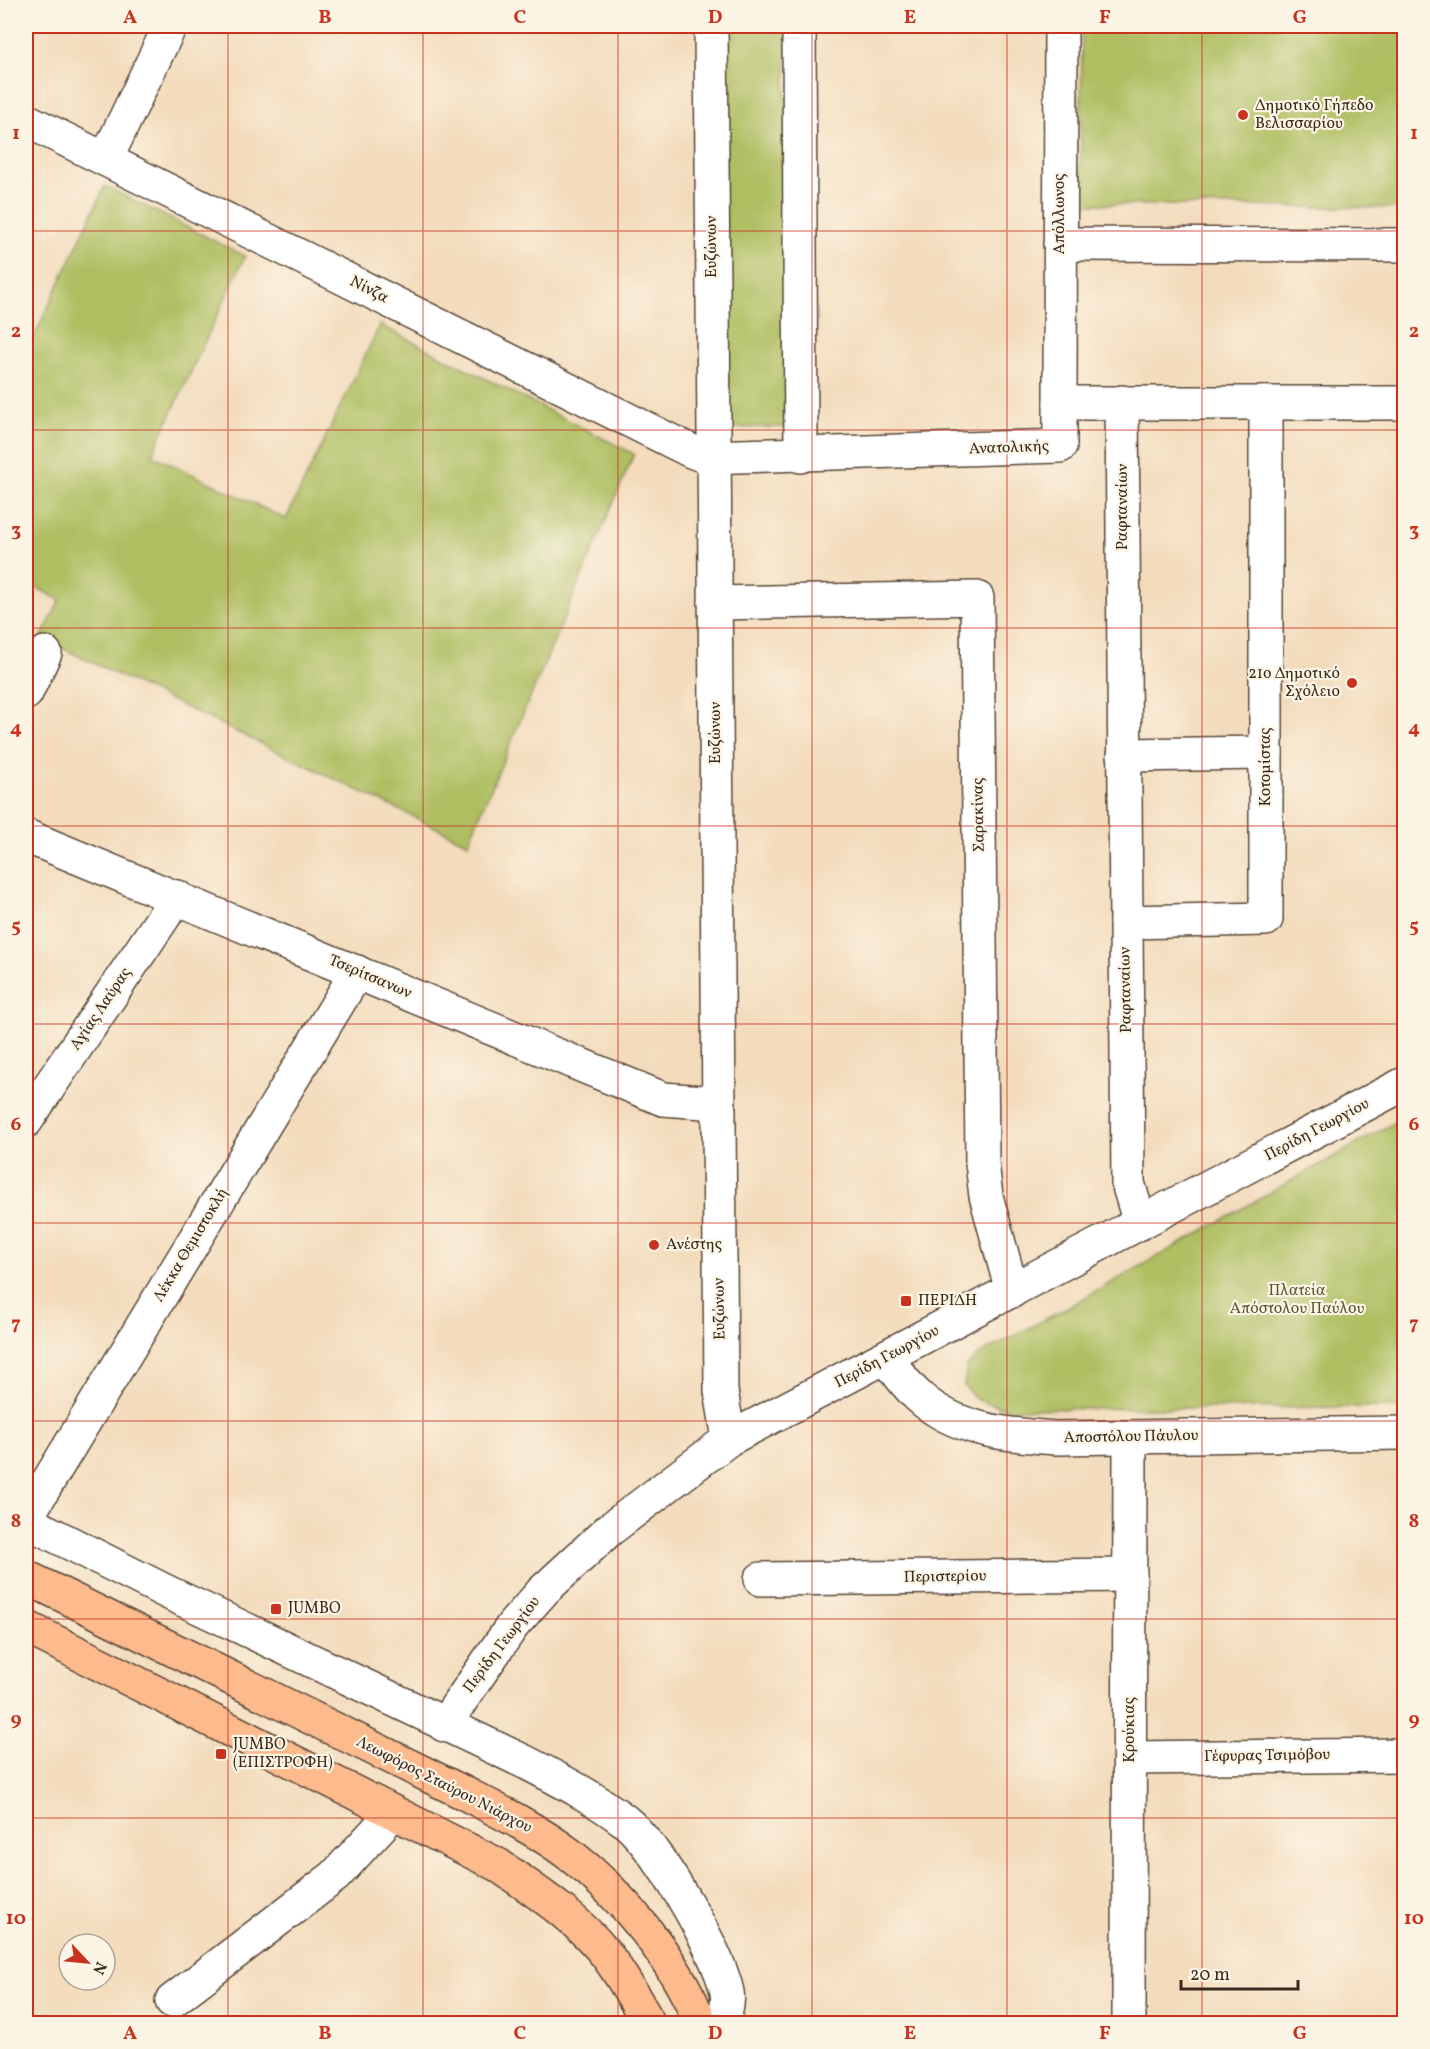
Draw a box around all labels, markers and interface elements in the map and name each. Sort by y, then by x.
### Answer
text: A [123,4,137,32]
text: B [318,4,332,32]
text: C [514,4,527,32]
text: D [708,4,722,32]
text: E [904,4,916,32]
text: F [1099,4,1111,32]
text: G [1293,4,1307,32]
place label: Δημοτικό Γήπεδο Βελισσαρίου [1255,95,1373,135]
marker: Δημοτικό Γήπεδο Βελισσαρίου [1236,108,1250,122]
text: 1 [12,120,20,148]
text: 1 [1410,120,1418,148]
street label: Απόλλωνος [1049,173,1071,255]
street label: Ευζώνων [701,216,723,278]
street label: Νίνζα [346,271,393,309]
text: 2 [11,318,21,346]
text: 2 [1409,318,1419,346]
street label: Ανατολικής [968,436,1050,460]
street label: Ραφταναίων [1112,464,1134,550]
text: 3 [11,517,21,545]
text: 3 [1409,517,1419,545]
place label: 21ο Δημοτικό Σχόλειο [1248,663,1340,703]
marker: 21ο Δημοτικό Σχόλειο [1345,676,1359,690]
street label: Ευζώνων [705,702,727,764]
text: 4 [10,715,22,743]
text: 4 [1408,715,1420,743]
street label: Κοτομίστας [1255,727,1277,807]
street label: Σαρακίνας [967,777,991,853]
text: 5 [11,913,21,941]
text: 5 [1409,913,1419,941]
street label: Ραφταναίων [1114,946,1138,1033]
street label: Τσερίτσανων [325,950,415,1005]
street label: Αγίας Λαύρας [65,963,137,1055]
street label: Περίδη Γεωργίου [1261,1093,1374,1167]
text: 6 [11,1111,22,1139]
text: 6 [1409,1111,1420,1139]
street label: Λέκκα Θεμιστοκλή [148,1184,234,1306]
place label: Ανέστης [666,1234,722,1256]
marker: Ανέστης [647,1238,661,1252]
street label: Ευζώνων [708,1277,732,1340]
park label: Πλατεία Απόστολου Παύλου [1230,1280,1365,1320]
place label: ΠΕΡΙΔΗ [918,1290,977,1312]
marker: ΠΕΡΙΔΗ [899,1294,913,1308]
text: 7 [11,1310,21,1338]
text: 7 [1409,1310,1419,1338]
street label: Περίδη Γεωργίου [831,1320,944,1394]
street label: Αποστόλου Πάυλου [1063,1425,1199,1449]
text: 8 [11,1508,21,1536]
text: 8 [1409,1508,1419,1536]
street label: Περιστερίου [904,1565,987,1589]
street label: Περίδη Γεωργίου [458,1592,546,1698]
place label: JUMBO [288,1598,341,1620]
marker: JUMBO [269,1602,283,1616]
street label: Κρούκιας [1119,1697,1141,1763]
text: 9 [10,1706,22,1734]
text: 9 [1408,1706,1420,1734]
street label: Λεωφόρος Σταύρου Νιάρχου [352,1731,536,1839]
place label: JUMBO (ΕΠΙΣΤΡΟΦΗ) [233,1734,333,1774]
street label: Γέφυρας Τσιμόβου [1204,1744,1331,1768]
marker: JUMBO (ΕΠΙΣΤΡΟΦΗ) [214,1747,228,1761]
text: 10 [6,1905,26,1933]
text: 10 [1404,1905,1424,1933]
north arrow [57,1932,117,1992]
scale bar [1181,1953,1298,1991]
text: N [86,1958,111,1978]
text: 20 m [1190,1963,1230,1988]
text: A [123,2020,137,2048]
text: B [318,2020,332,2048]
text: C [514,2020,527,2048]
text: D [708,2020,722,2048]
text: E [904,2020,916,2048]
text: F [1099,2020,1111,2048]
text: G [1293,2020,1307,2048]

